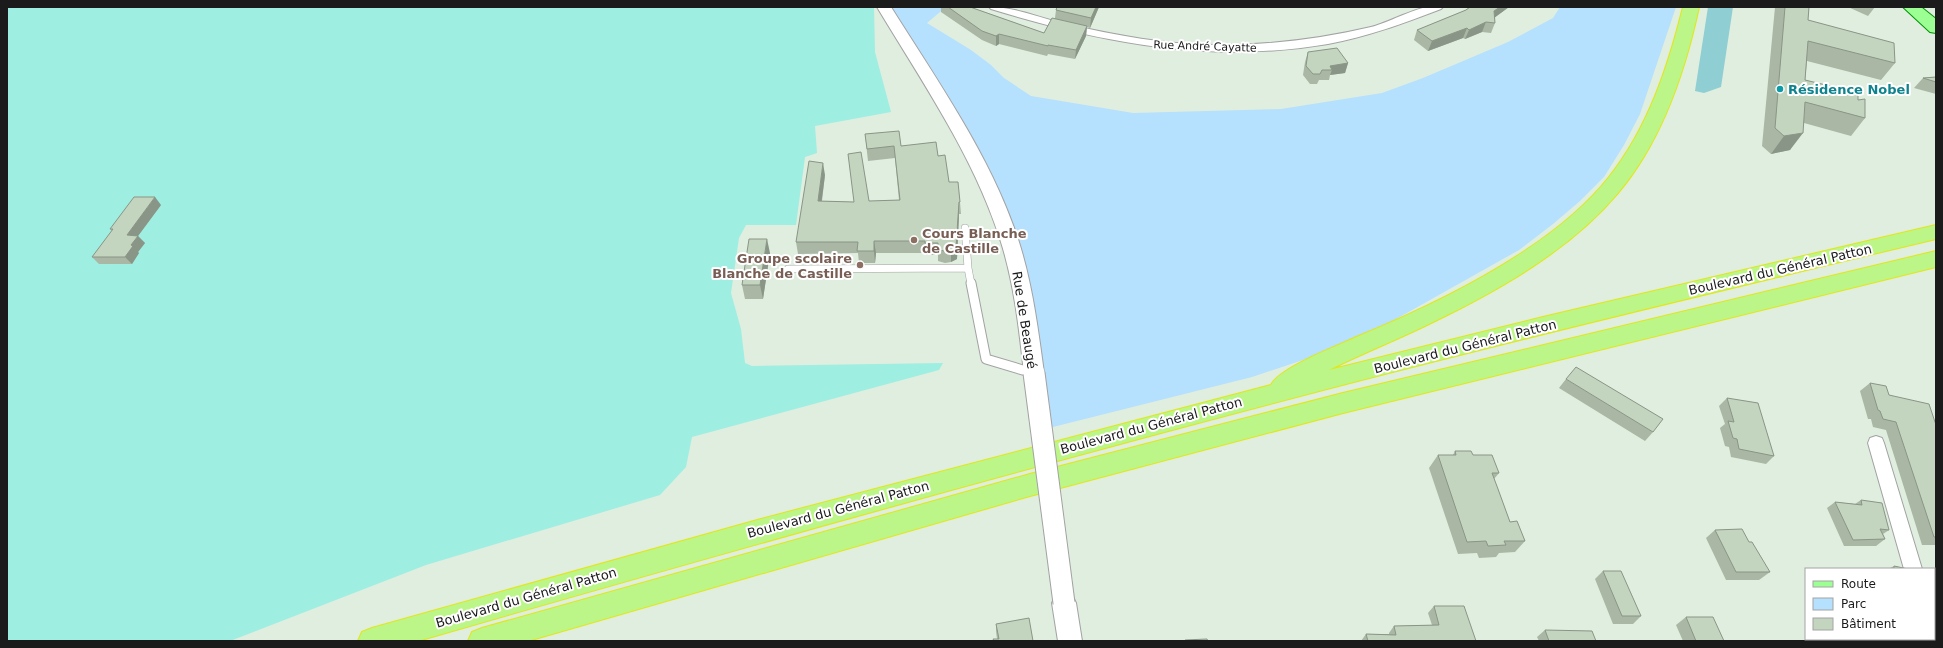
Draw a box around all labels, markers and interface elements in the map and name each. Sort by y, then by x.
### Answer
street label: Rue André Cayatte [1153,38,1257,55]
place label: Résidence Nobel [1788,82,1910,97]
marker: Résidence Nobel [1775,84,1785,94]
place label: Cours Blanche de Castille [922,226,1027,256]
marker: Cours Blanche de Castille [909,235,919,245]
street label: Boulevard du Général Patton [1687,241,1873,298]
place label: Groupe scolaire Blanche de Castille [712,251,852,281]
marker: Groupe scolaire Blanche de Castille [855,260,865,270]
street label: Rue de Beaugé [1009,270,1040,370]
street label: Boulevard du Général Patton [1372,317,1558,376]
street label: Boulevard du Général Patton [1059,394,1244,457]
street label: Boulevard du Général Patton [746,478,931,541]
street label: Boulevard du Général Patton [434,564,618,631]
legend [1805,568,1935,640]
text: Route [1841,577,1876,591]
text: Parc [1841,597,1866,611]
text: Bâtiment [1841,617,1896,631]

